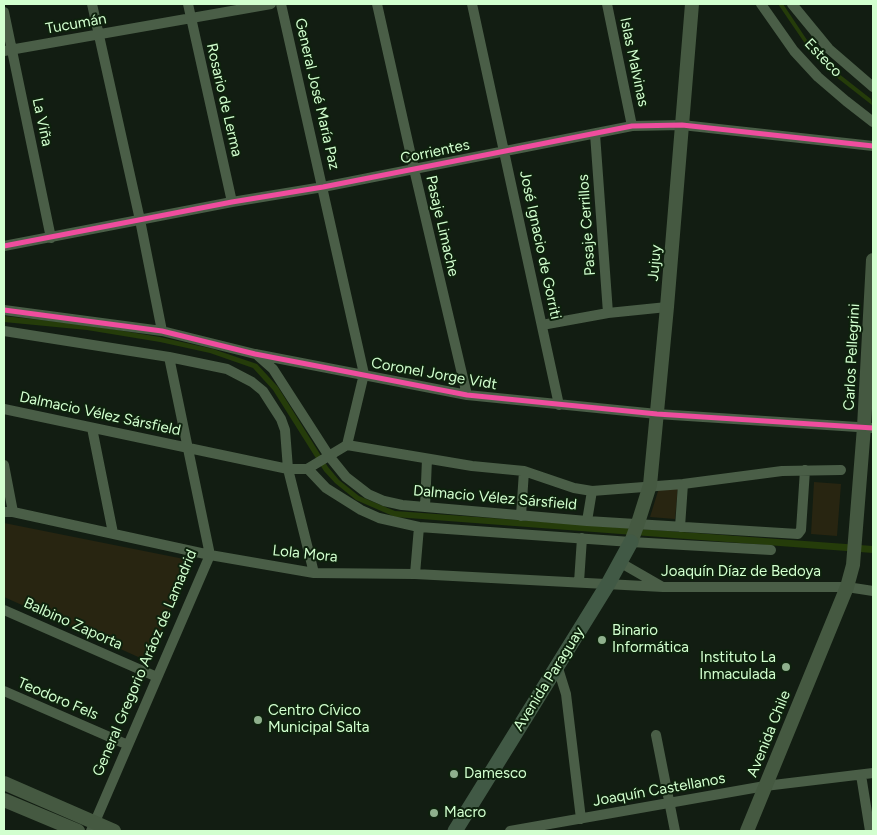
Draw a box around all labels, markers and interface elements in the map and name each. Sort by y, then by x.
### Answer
street label: Tucumán [44,10,108,38]
street label: General José María Paz [291,16,343,172]
street label: Islas Malvinas [616,16,652,108]
street label: Esteco [800,35,846,81]
street label: Rosario de Lerma [202,42,246,158]
street label: La Viña [28,96,56,148]
street label: Corrientes [399,136,471,168]
street label: José Ignacio de Gorriti [515,169,565,321]
street label: Pasaje Limache [422,174,462,278]
street label: Pasaje Cerrillos [574,174,600,276]
street label: Jujuy [644,244,666,282]
street label: Carlos Pellegrini [840,303,864,411]
street label: Coronel Jorge Vidt [370,354,498,394]
street label: Dalmacio Vélez Sársfield [18,388,182,440]
street label: Dalmacio Vélez Sársfield [412,482,578,514]
street label: Lola Mora [272,542,338,566]
street label: General Gregorio Aráoz de Lamadrid [89,547,201,779]
street label: Joaquín Díaz de Bedoya [661,563,821,581]
street label: Balbino Zaporta [21,594,125,654]
place label: Binario Informática [612,622,689,657]
street label: Avenida Paraguay [510,624,588,734]
marker: Binario Informática [596,634,608,646]
place label: Instituto La Inmaculada [699,649,776,684]
marker: Instituto La Inmaculada [780,661,792,673]
street label: Teodoro Fels [15,674,101,724]
street label: Avenida Chile [743,688,795,780]
place label: Centro Cívico Municipal Salta [268,702,369,737]
marker: Centro Cívico Municipal Salta [252,714,264,726]
place label: Damesco [464,765,527,783]
marker: Damesco [448,768,460,780]
street label: Joaquín Castellanos [591,769,727,811]
place label: Macro [444,804,486,822]
marker: Macro [428,807,440,819]

